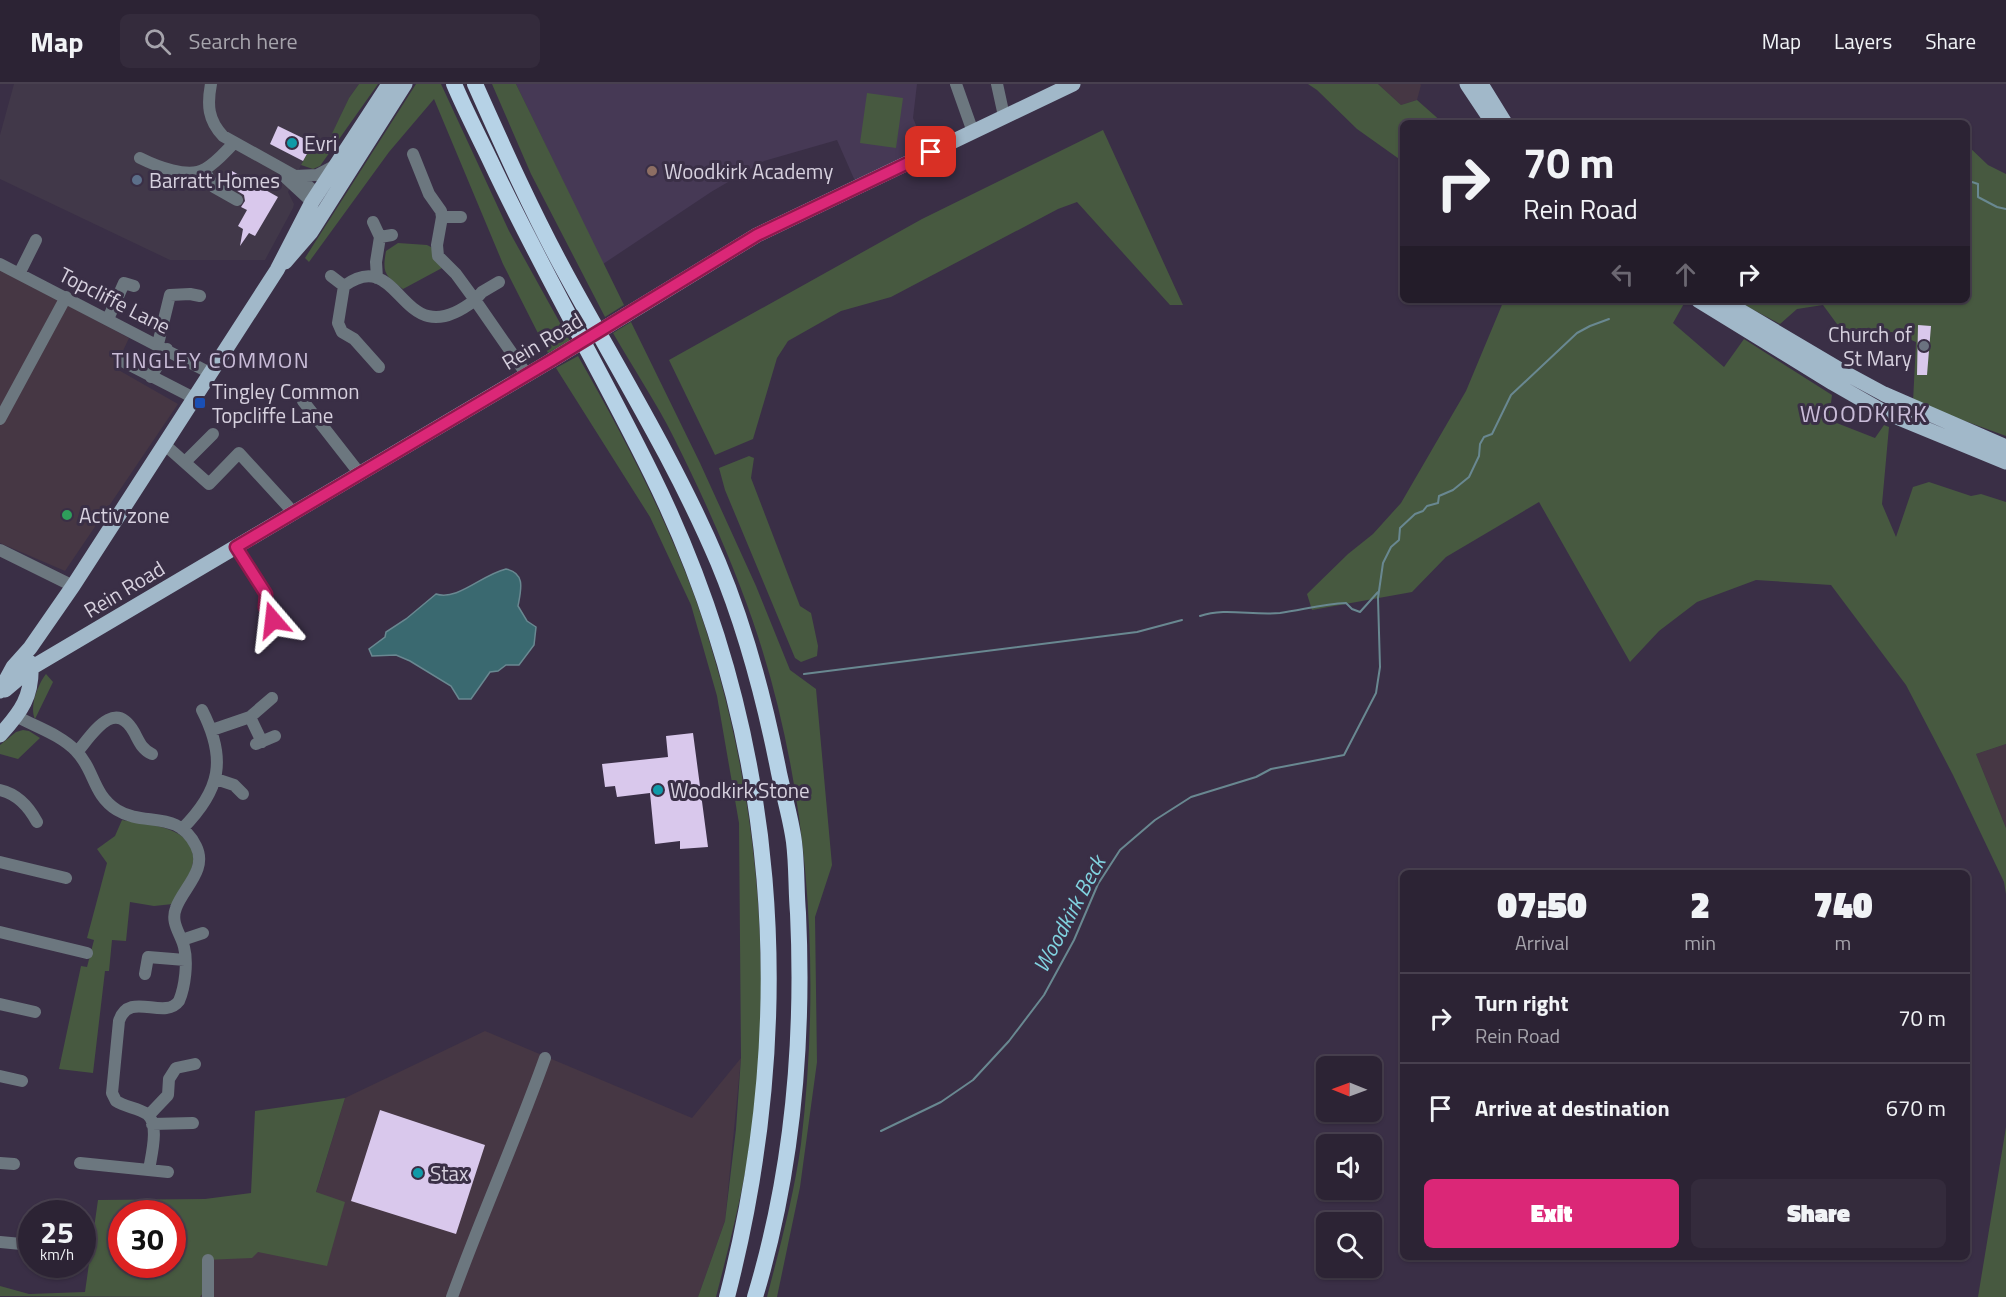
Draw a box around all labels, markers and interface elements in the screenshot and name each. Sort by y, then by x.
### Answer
search box [120,14,540,68]
text: Map [30,20,84,63]
text: Search here [189,24,298,58]
icon: search [141,25,174,58]
text: Map [1762,25,1801,57]
text: Layers [1834,25,1892,57]
text: Share [1925,25,1976,57]
pin [905,126,956,177]
place label: Evri [304,127,337,159]
text: 70 m [1523,130,1615,194]
icon: arrive [914,135,947,168]
marker: Evri [285,136,299,150]
icon: right [1424,144,1502,222]
place label: Woodkirk Academy [664,155,833,187]
place label: Barratt Homes [149,164,280,196]
marker: Woodkirk Academy [645,164,659,178]
marker: Barratt Homes [130,173,144,187]
text: Rein Road [1523,188,1638,229]
street label: Topcliffe Lane [54,258,176,342]
icon: left [1606,258,1639,291]
icon: ahead [1669,258,1702,291]
icon: right [1732,258,1765,291]
street label: Rein Road [495,304,589,378]
place label: Church of St Mary [1828,318,1912,374]
marker: Church of St Mary [1917,339,1931,353]
district label: TINGLEY COMMON [112,343,310,377]
place label: Tingley Common Topcliffe Lane [212,375,360,431]
district label: WOODKIRK [1800,395,1928,431]
marker: Tingley Common Topcliffe Lane [193,396,207,410]
place label: Activ zone [79,499,170,531]
marker: Activ zone [60,508,74,522]
street label: Rein Road [77,552,171,626]
position arrow [241,588,305,652]
place label: Woodkirk Stone [670,774,810,806]
marker: Woodkirk Stone [651,783,665,797]
water label: Woodkirk Beck [1024,848,1115,978]
text: 07:50 [1497,877,1587,932]
text: 2 [1690,877,1710,932]
text: 740 [1813,877,1873,932]
text: Arrival [1515,927,1569,958]
text: min [1684,927,1716,958]
text: m [1835,927,1851,958]
text: Turn right [1475,986,1569,1020]
text: 70 m [1898,1001,1946,1035]
icon: right [1424,1002,1457,1035]
text: Rein Road [1475,1020,1560,1051]
north arrow [1316,1056,1382,1122]
map controls [1316,1056,1382,1278]
text: Arrive at destination [1475,1091,1670,1125]
text: 670 m [1886,1091,1946,1125]
icon: arrive [1424,1092,1457,1125]
button: sound [1316,1134,1382,1200]
place label: Stax [430,1157,469,1189]
marker: Stax [411,1166,425,1180]
button: Exit [1424,1179,1679,1248]
button: Share [1691,1179,1946,1248]
speed limit sign: 30 [108,1200,186,1278]
text: 25 [40,1209,74,1255]
button: search [1316,1212,1382,1278]
text: km/h [40,1243,74,1266]

